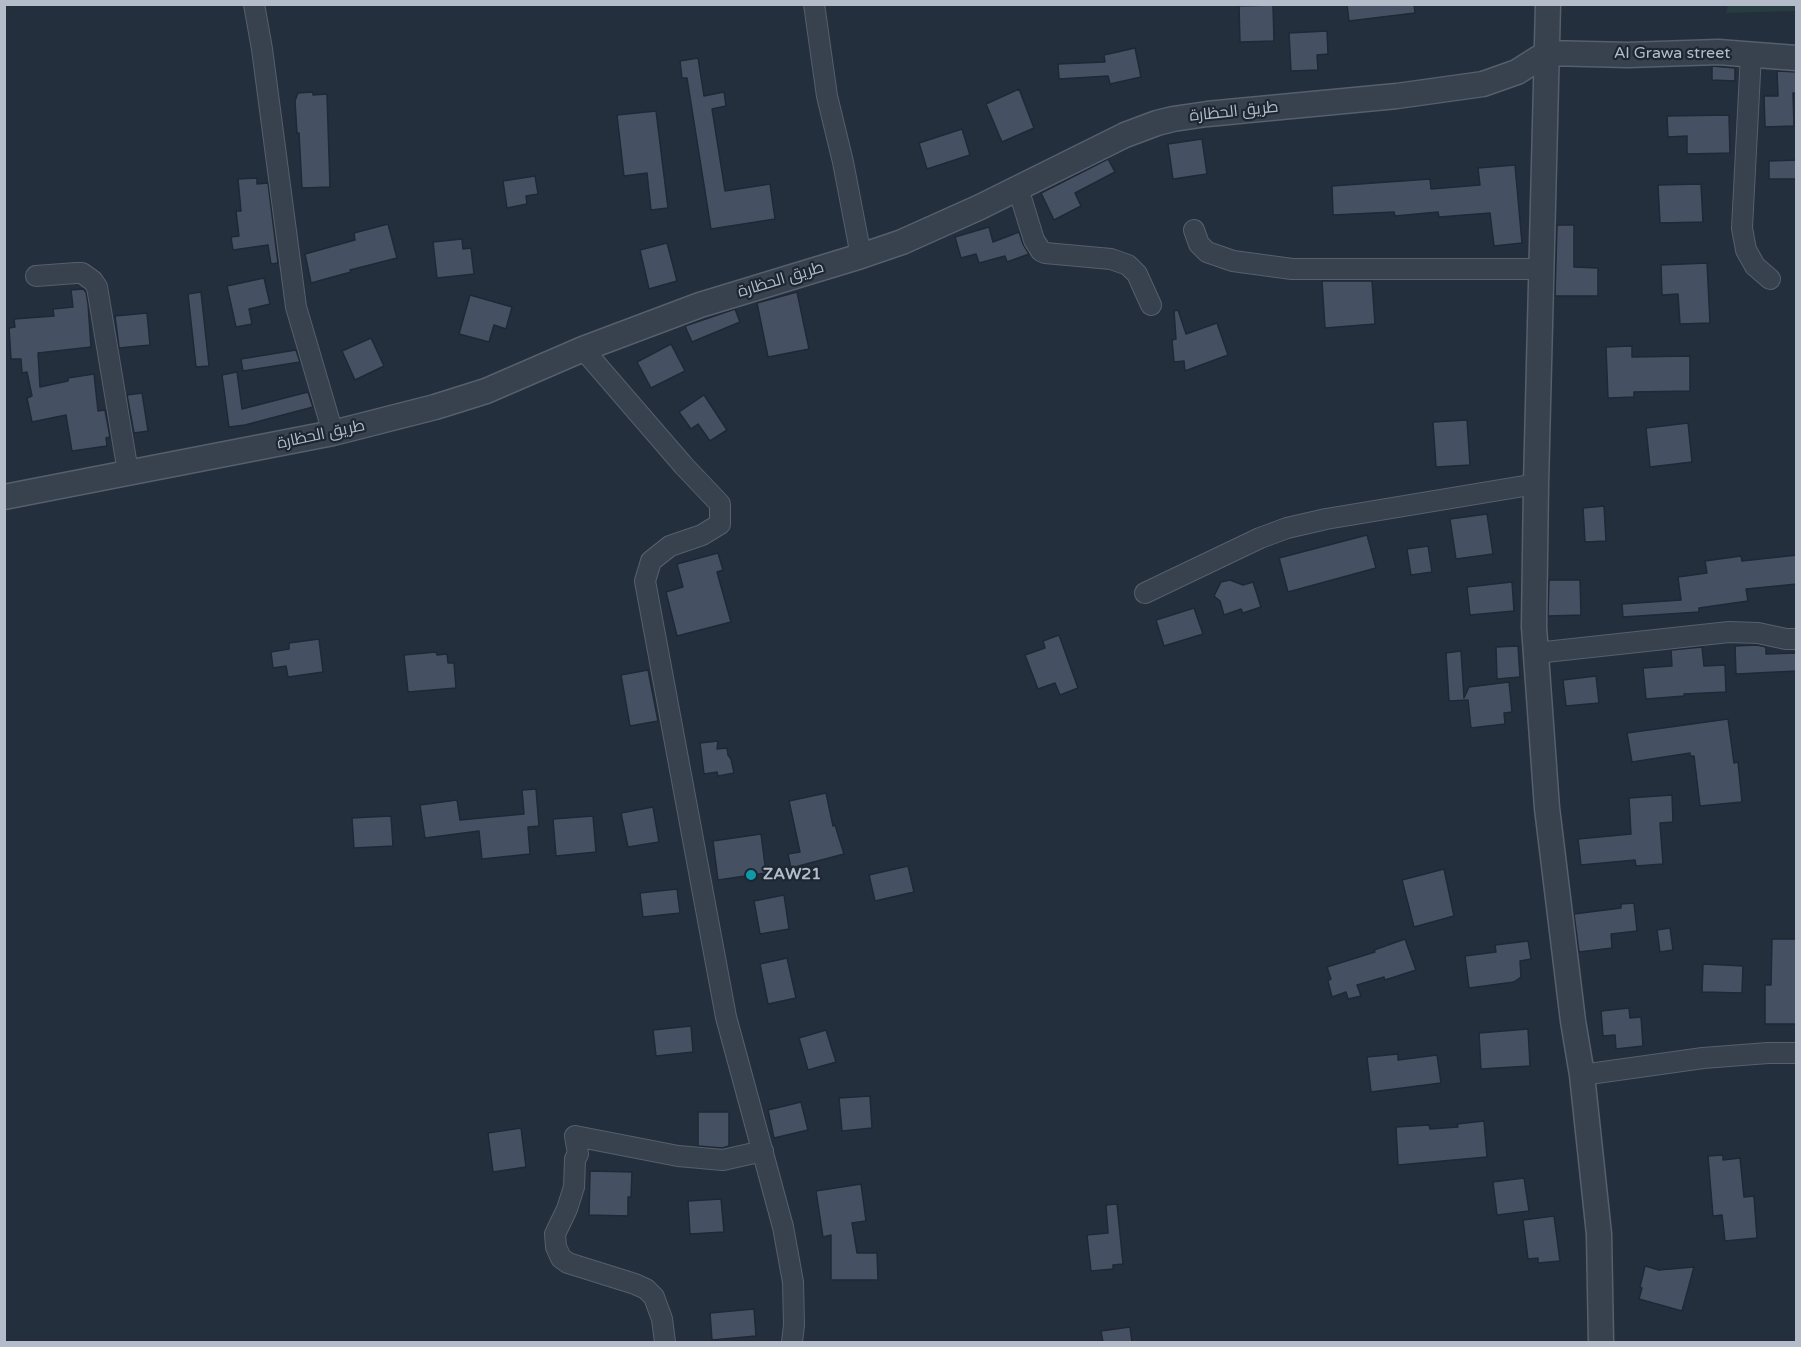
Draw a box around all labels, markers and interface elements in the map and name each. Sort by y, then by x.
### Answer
street label: Al Grawa street [1614,44,1730,64]
street label: طريق الحظارة [1189,98,1279,126]
street label: طريق الحظارة [735,258,827,302]
street label: طريق الحظارة [275,416,367,454]
place label: ZAW21 [763,865,821,885]
marker: ZAW21 [744,868,758,882]

